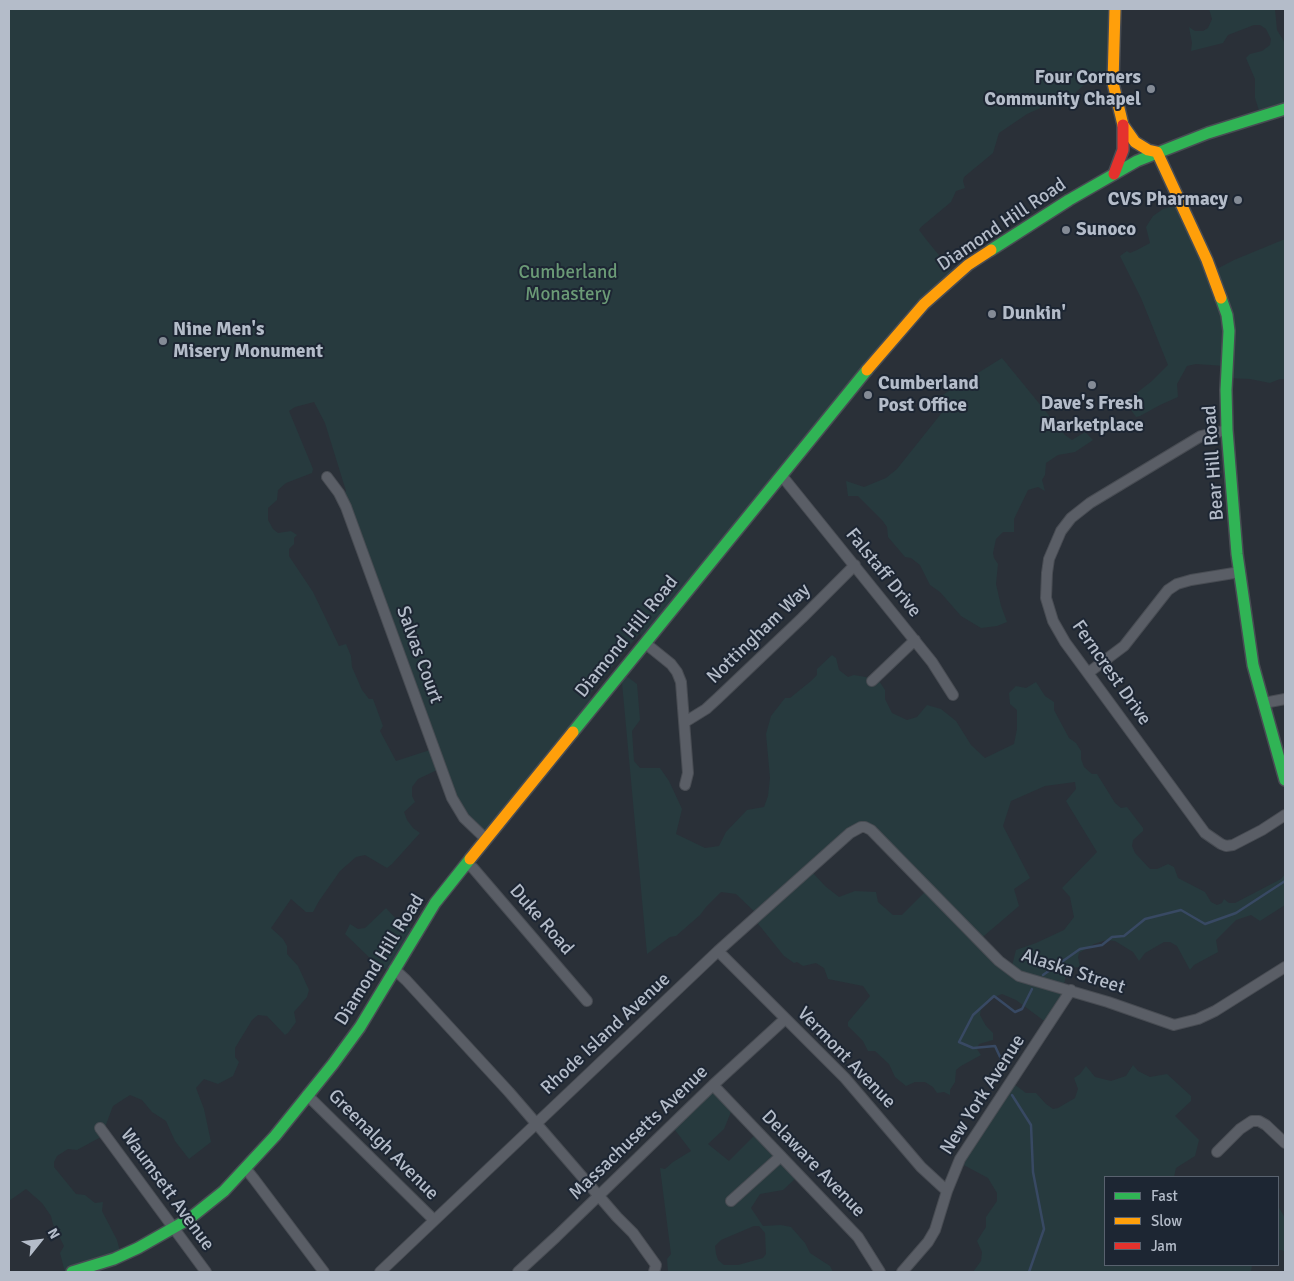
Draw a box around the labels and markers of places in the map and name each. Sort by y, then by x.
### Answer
place label: Four Corners Community Chapel [984,67,1141,111]
marker: Four Corners Community Chapel [1145,83,1157,95]
place label: CVS Pharmacy [1108,189,1228,211]
marker: CVS Pharmacy [1232,194,1244,206]
place label: Sunoco [1076,219,1136,241]
marker: Sunoco [1060,224,1072,236]
place label: Dunkin' [1002,303,1066,325]
marker: Dunkin' [986,308,998,320]
place label: Nine Men's Misery Monument [173,319,323,363]
marker: Nine Men's Misery Monument [157,335,169,347]
place label: Cumberland Post Office [878,373,979,417]
marker: Dave's Fresh Marketplace [1086,379,1098,391]
marker: Cumberland Post Office [862,389,874,401]
place label: Dave's Fresh Marketplace [1040,393,1144,437]

